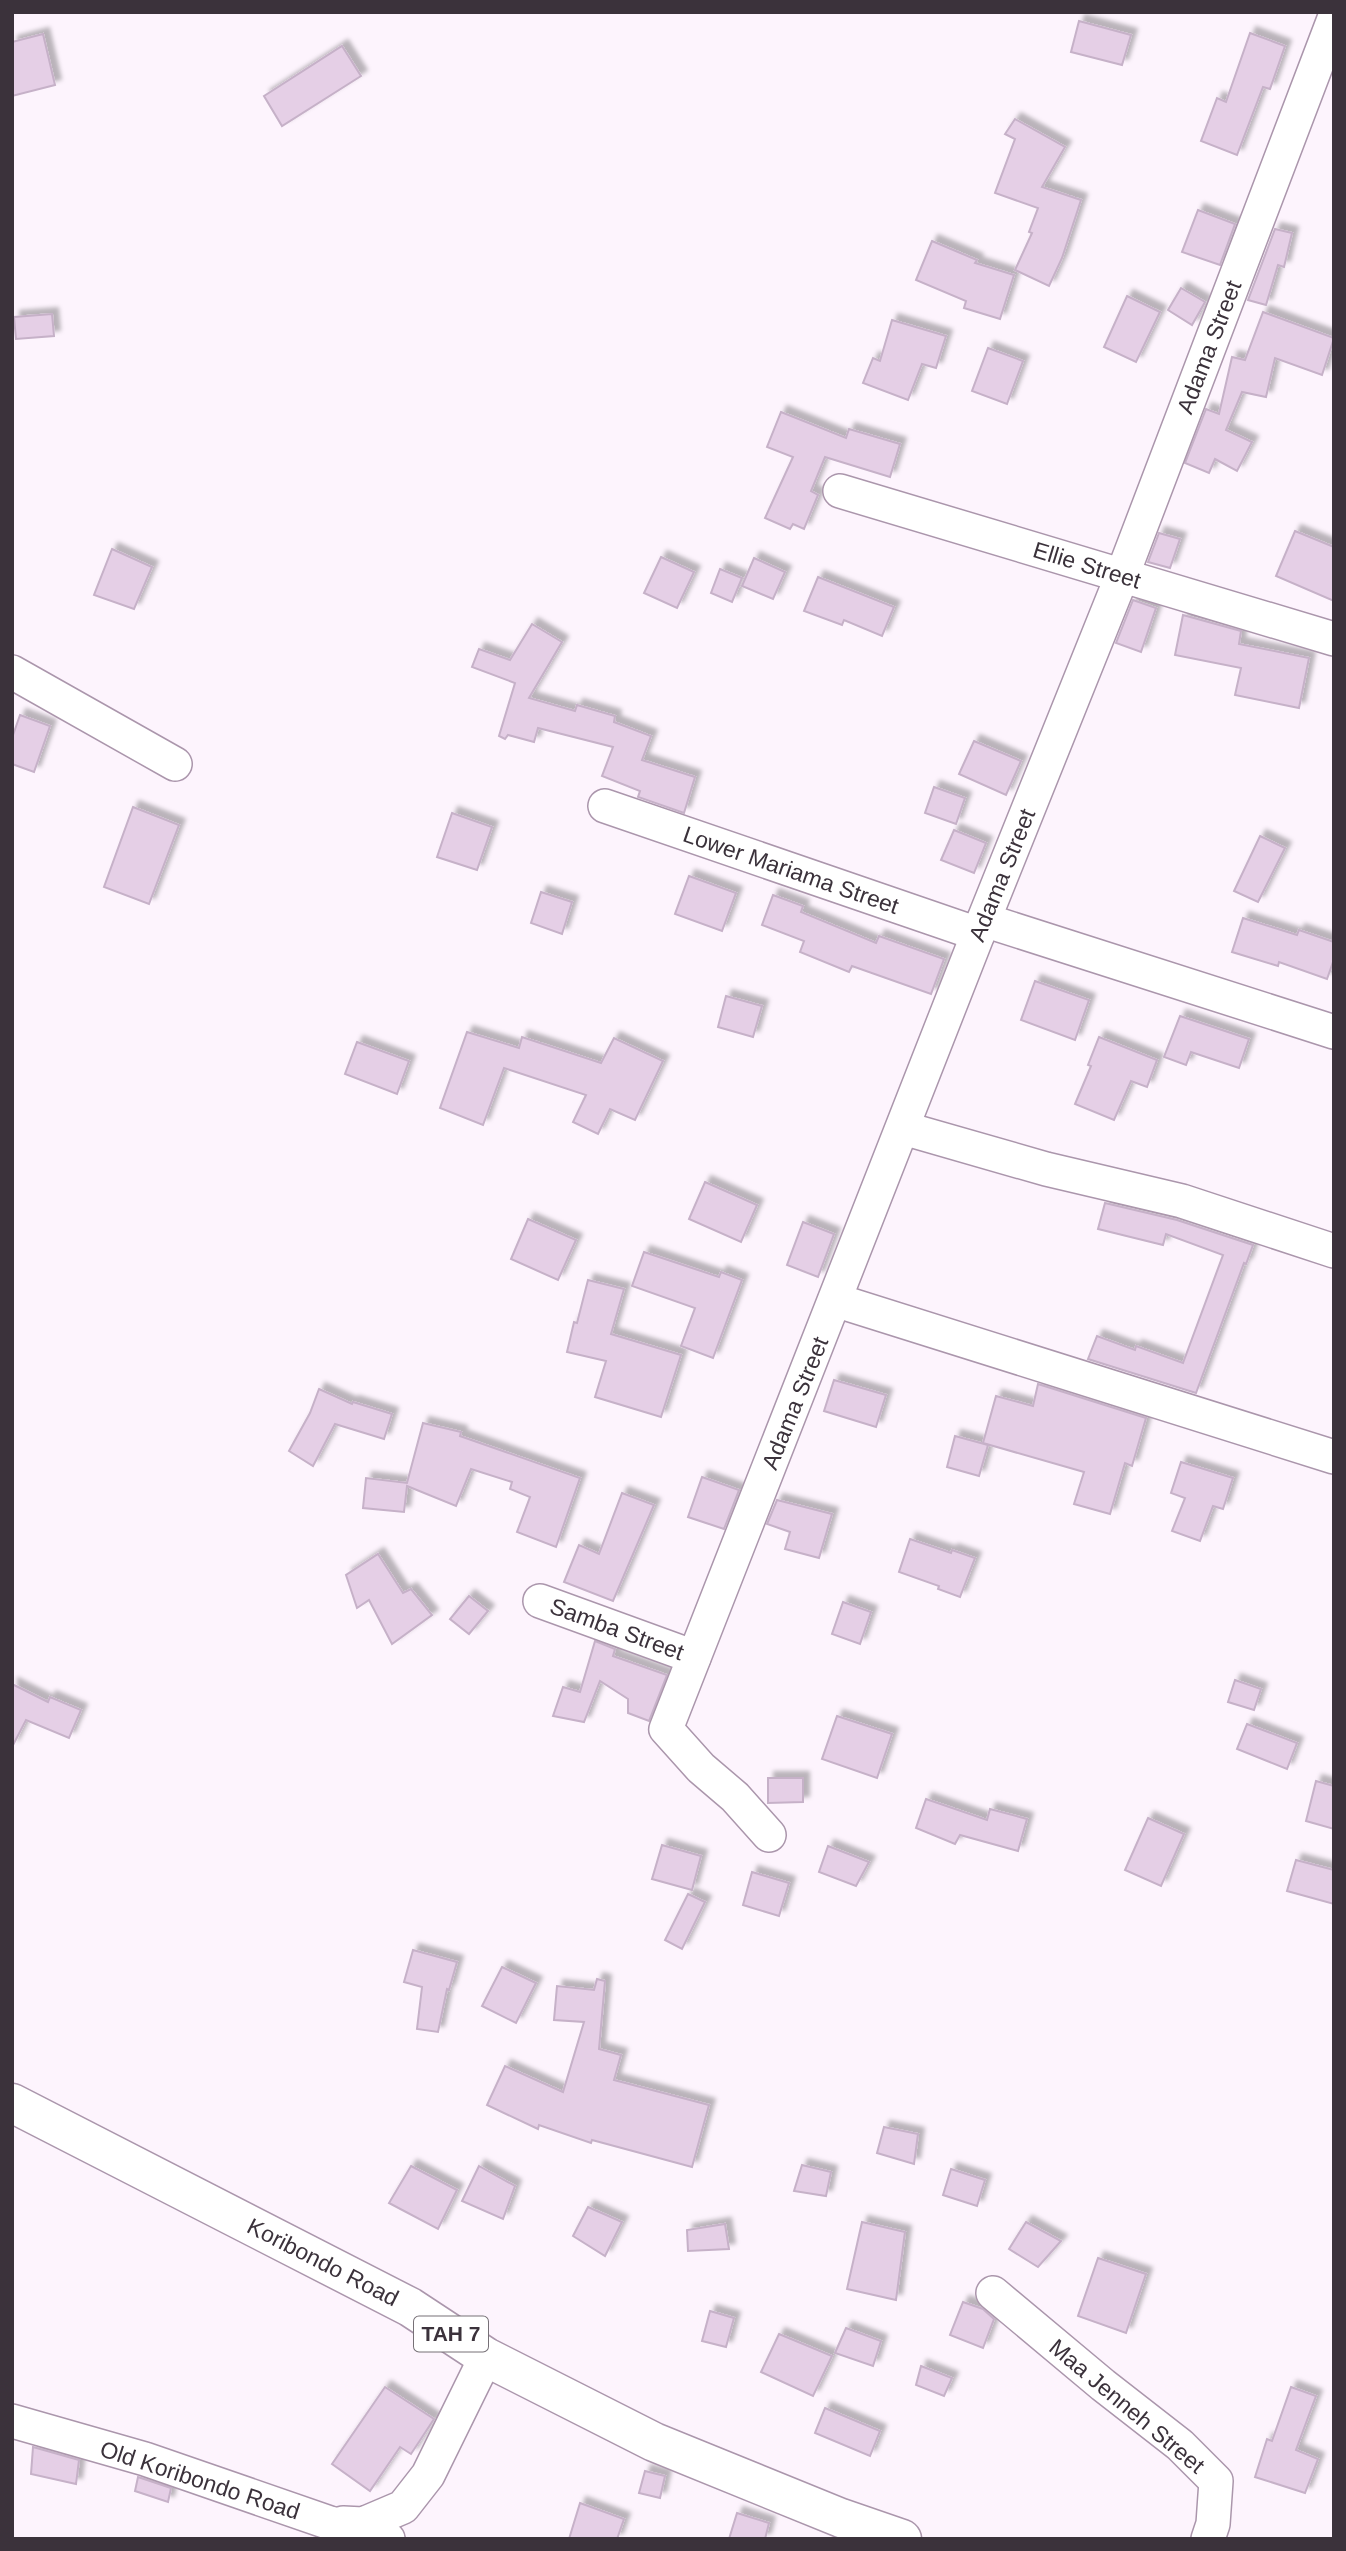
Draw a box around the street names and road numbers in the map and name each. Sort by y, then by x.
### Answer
street label: Adama Street [1172,276,1247,417]
street label: Ellie Street [1030,536,1145,594]
street label: Adama Street [964,804,1041,945]
street label: Lower Mariama Street [680,821,903,919]
street label: Adama Street [757,1332,834,1473]
street label: Samba Street [546,1593,688,1665]
street label: Koribondo Road [243,2213,403,2311]
road number: TAH 7 [414,2316,488,2352]
street label: Maa Jenneh Street [1044,2334,1210,2479]
street label: Old Koribondo Road [97,2435,303,2525]

